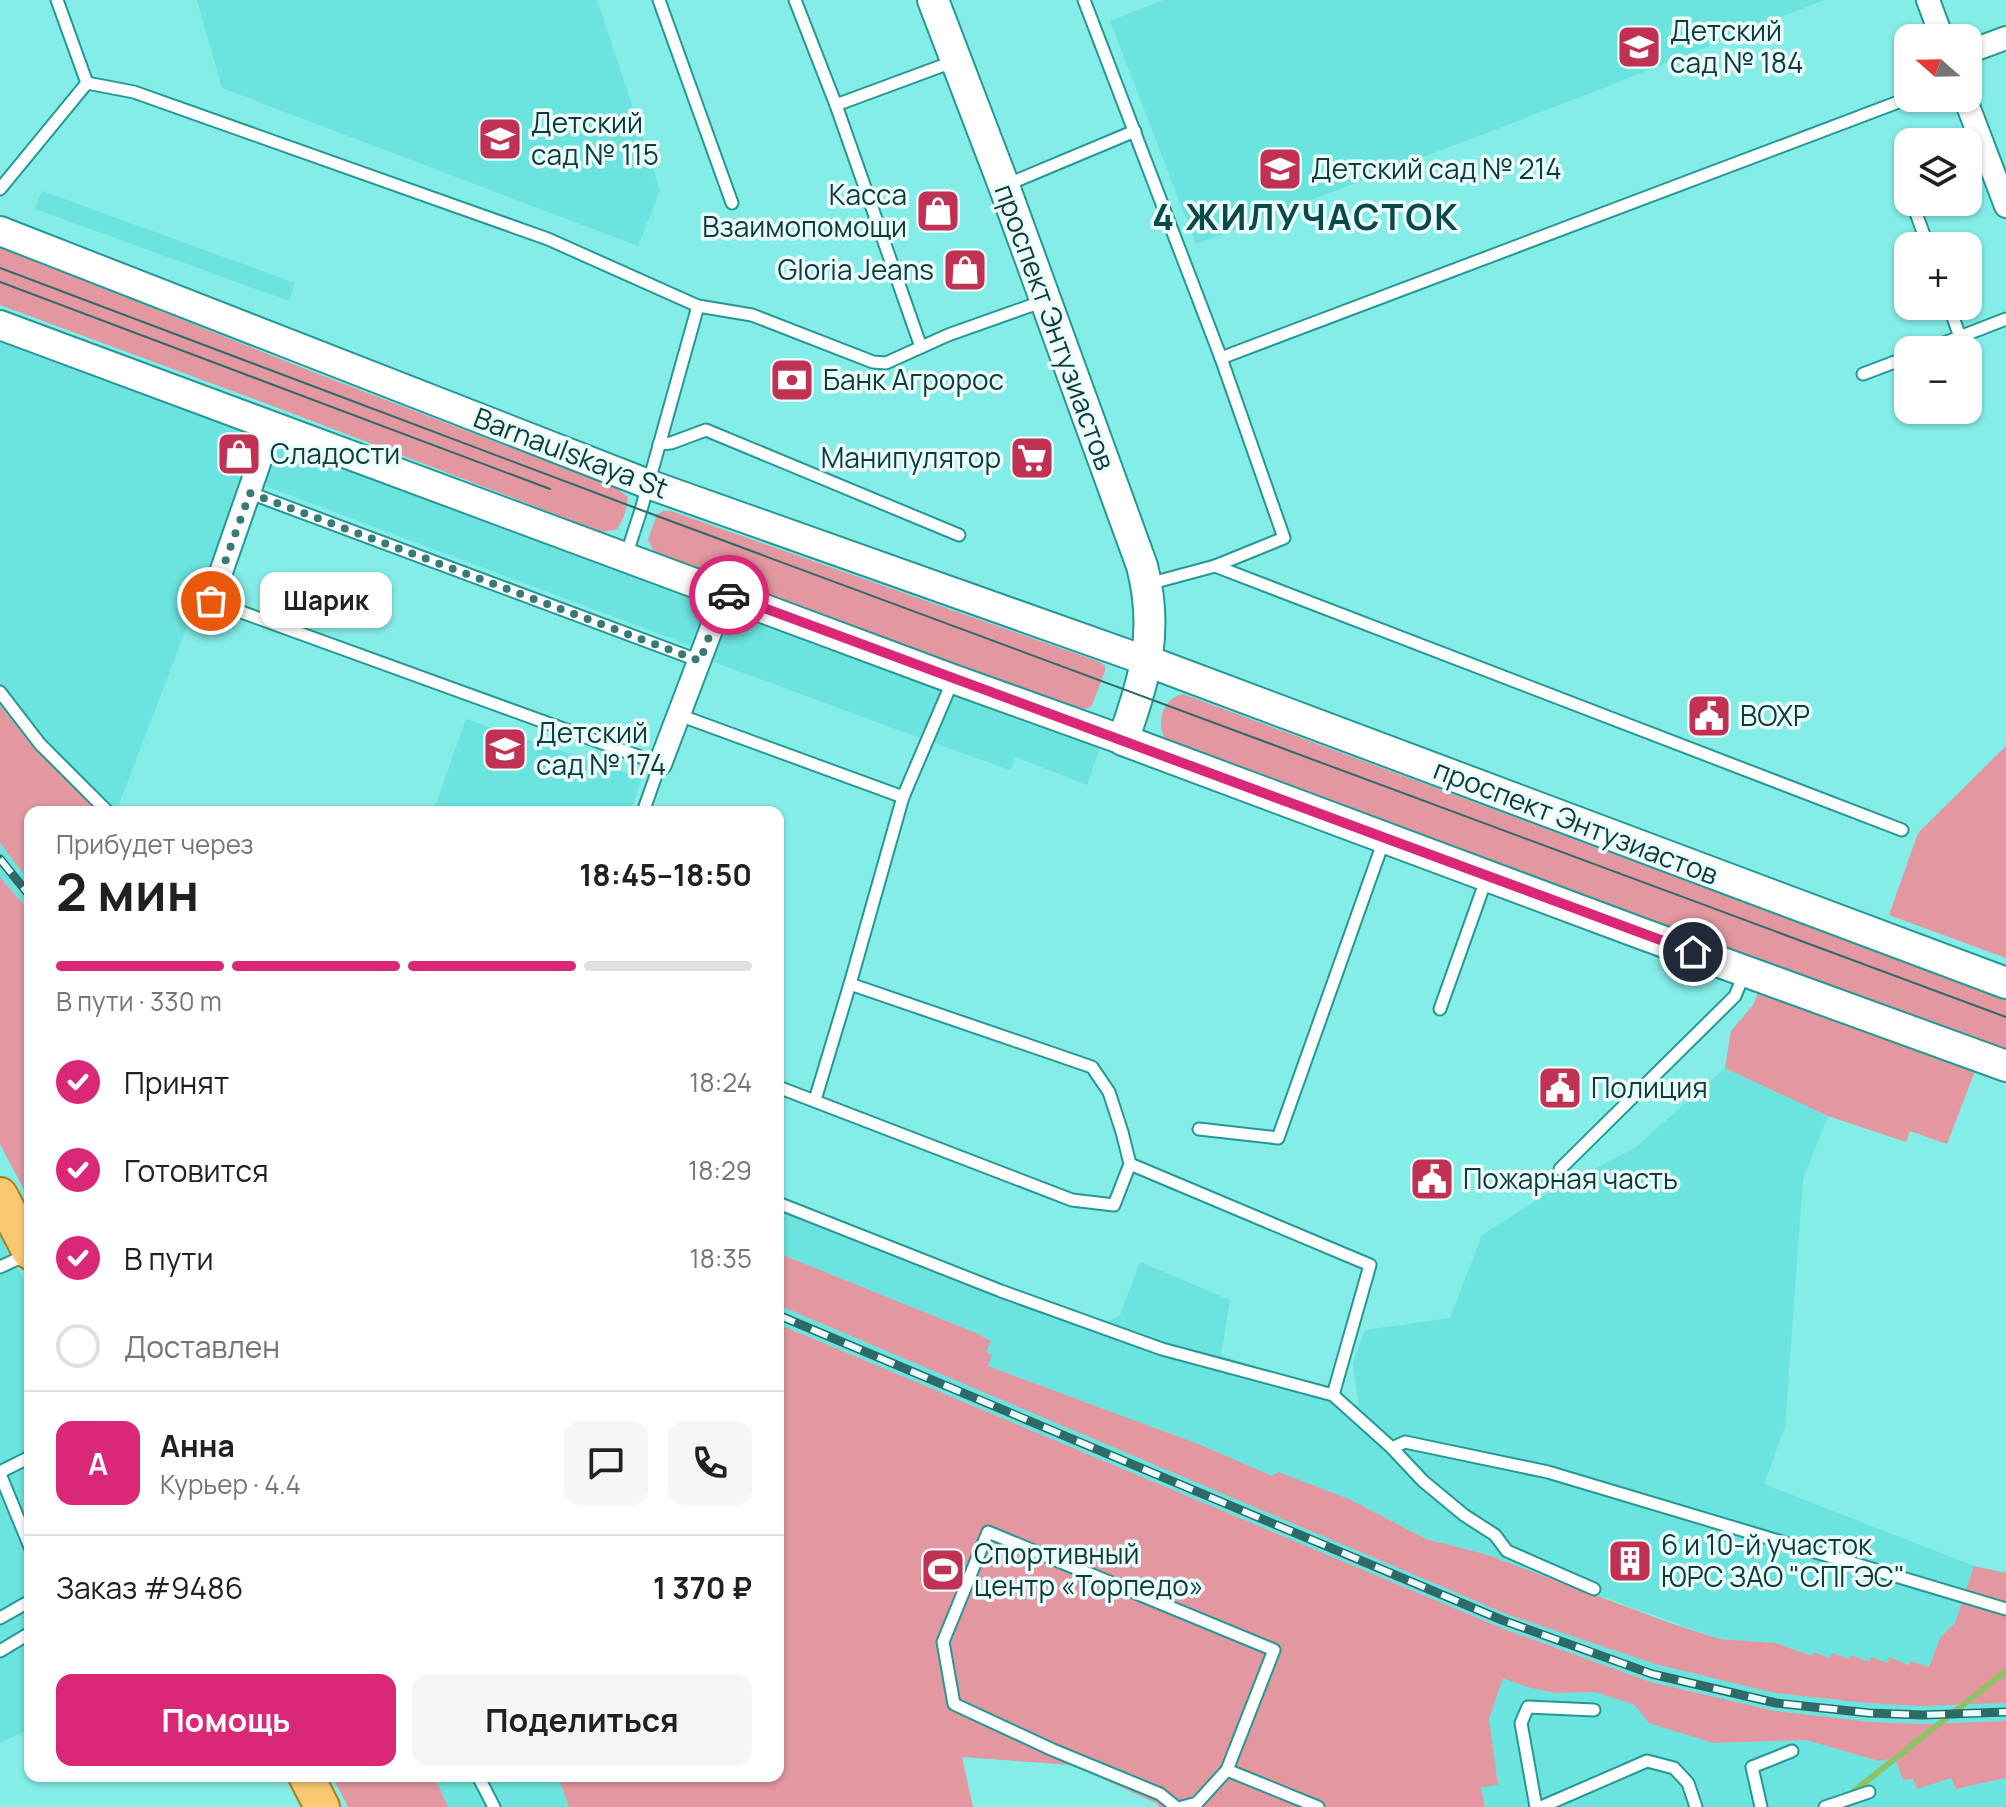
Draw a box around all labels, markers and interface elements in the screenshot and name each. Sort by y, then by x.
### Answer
place label: Детский сад № 184 [1670,11,1804,81]
school or university icon: Детский сад № 184 [1615,23,1663,71]
north arrow [1894,24,1982,112]
map controls [1894,24,1982,424]
place label: Детский сад № 115 [531,103,659,173]
school or university icon: Детский сад № 115 [476,115,524,163]
button: layers [1894,128,1982,216]
school or university icon: Детский сад № 214 [1256,145,1304,193]
place label: Детский сад № 214 [1311,149,1562,187]
place label: Касса Взаимопомощи [702,175,907,245]
street label: проспект Энтузиастов [986,178,1125,475]
shop icon: Касса Взаимопомощи [914,187,962,235]
district label: 4 ЖИЛУЧАСТОК [1152,192,1460,241]
button: + [1894,232,1982,320]
shop icon: Gloria Jeans [941,246,989,294]
place label: Gloria Jeans [777,250,934,288]
button: − [1894,336,1982,424]
bank icon: Банк Агророс [768,356,816,404]
place label: Банк Агророс [823,360,1004,398]
street label: Barnaulskaya St [469,398,674,507]
shop icon: Сладости [215,430,263,478]
place label: Сладости [270,434,400,472]
supermarket icon: Манипулятор [1008,434,1056,482]
place label: Манипулятор [821,438,1001,476]
courier [689,555,769,635]
pin [177,567,245,635]
callout: Шарик [259,573,391,629]
icon: car [707,573,751,617]
icon: bag [189,579,233,623]
text: Шарик [283,582,369,618]
public building icon: ВОХР [1685,692,1733,740]
place label: ВОХР [1740,696,1810,734]
place label: Детский сад № 174 [536,713,666,783]
school or university icon: Детский сад № 174 [481,725,529,773]
street label: проспект Энтузиастов [1429,749,1724,893]
text: Прибудет через [56,826,254,862]
text: 18:45–18:50 [579,854,752,895]
text: 2 мин [56,856,199,927]
pin [1659,918,1727,986]
icon: home [1671,930,1715,974]
text: В пути · 330 m [56,983,222,1019]
icon: check [56,1060,100,1104]
text: Принят [124,1062,229,1103]
text: 18:24 [689,1064,752,1100]
public building icon: Полиция [1536,1064,1584,1112]
place label: Полиция [1591,1068,1708,1106]
icon: check [56,1148,100,1192]
text: Готовится [124,1150,269,1191]
text: 18:29 [688,1152,752,1188]
public building icon: Пожарная часть [1408,1155,1456,1203]
place label: Пожарная часть [1463,1159,1678,1197]
icon: check [56,1236,100,1280]
text: В пути [124,1238,214,1279]
text: 18:35 [690,1240,752,1276]
text: Доставлен [124,1326,280,1367]
button: chat [564,1421,648,1505]
button: phone [668,1421,752,1505]
text: Анна [160,1425,235,1466]
text: А [88,1443,108,1484]
text: Курьер · 4.4 [160,1466,301,1502]
place label: 6 и 10-й участок ЮРС ЗАО "СПГЭС" [1661,1525,1905,1595]
place label: Спортивный центр «Торпедо» [974,1534,1204,1604]
building icon: 6 и 10-й участок ЮРС ЗАО "СПГЭС" [1606,1537,1654,1585]
sports icon: Спортивный центр «Торпедо» [919,1546,967,1594]
text: Заказ #9486 [56,1567,243,1608]
text: 1 370 ₽ [653,1567,752,1608]
button: Помощь [56,1674,396,1766]
button: Поделиться [412,1674,752,1766]

